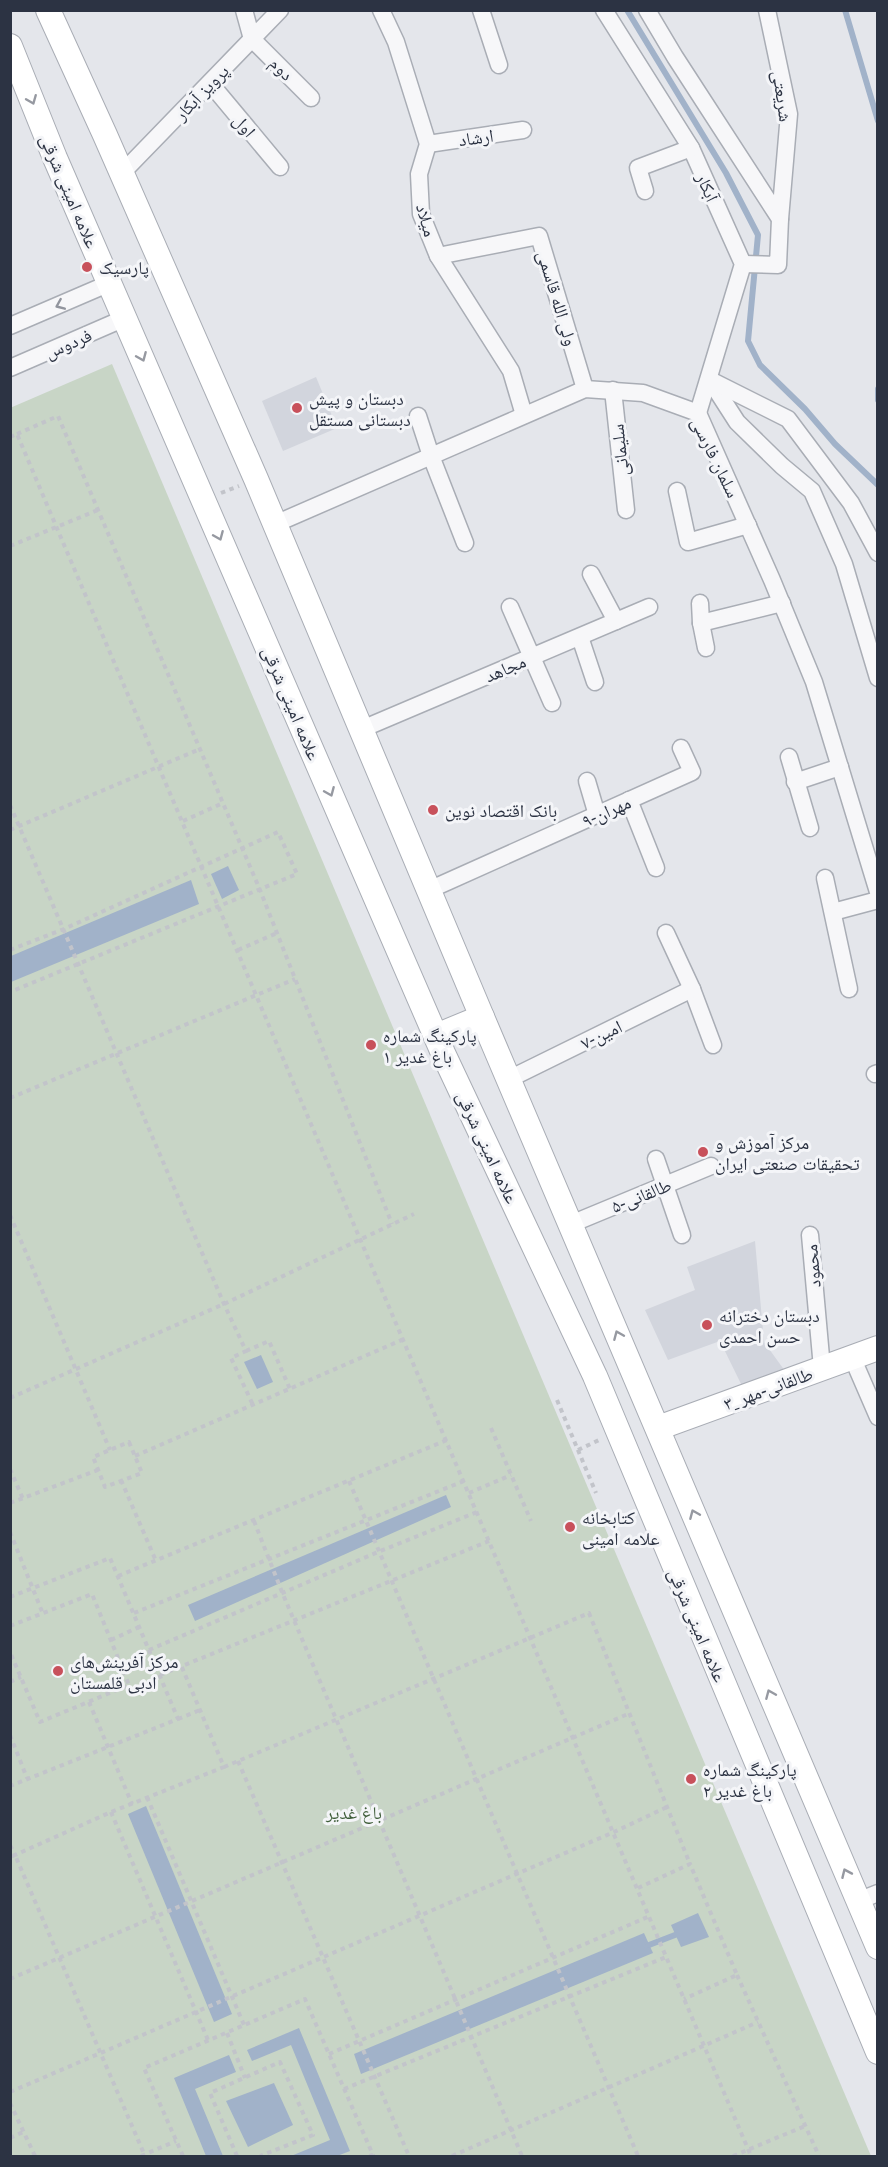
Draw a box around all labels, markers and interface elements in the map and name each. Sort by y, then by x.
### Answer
street label: دوم [264,51,299,86]
street label: پرویز آبکار [168,59,234,126]
street label: شریعتی [768,69,798,123]
one-way arrow [25,94,37,105]
street label: اول [228,108,262,142]
street label: ارشاد [457,123,495,151]
street label: علامه امینی شرقی [35,130,105,252]
street label: آبکار [691,168,725,206]
street label: میلاد [411,201,443,239]
street label: ولی الله قاسمی [532,247,584,349]
place label: پارسیک [99,255,149,279]
marker: پارسیک [80,260,94,274]
one-way arrow [56,298,67,310]
street label: فردوس [41,322,95,364]
one-way arrow [135,350,147,361]
place label: دبستان و پیش دبستانی مستقل [309,386,411,431]
marker: دبستان و پیش دبستانی مستقل [290,401,304,415]
street label: سلمان فارسی [686,413,746,501]
street label: سلیمانی [604,423,634,477]
one-way arrow [212,529,224,540]
street label: علامه امینی شرقی [257,642,327,764]
street label: مجاهد [481,649,529,687]
one-way arrow [323,785,335,796]
street label: ۹-مهران [578,790,634,832]
place label: بانک اقتصاد نوین [445,798,557,822]
marker: بانک اقتصاد نوین [426,803,440,817]
street label: ۷-امین [576,1014,626,1054]
place label: پارکینگ شماره ۱ باغ غدیر [383,1023,477,1068]
marker: پارکینگ شماره ۱ باغ غدیر [364,1038,378,1052]
street label: علامه امینی شرقی [451,1087,525,1207]
place label: مرکز آموزش و تحقیقات صنعتی ایران [715,1130,860,1175]
marker: مرکز آموزش و تحقیقات صنعتی ایران [696,1145,710,1159]
street label: ۵-طالقانی [607,1172,675,1218]
street label: محمود [798,1243,826,1289]
place label: دبستان دخترانه حسن احمدی [719,1303,820,1348]
marker: دبستان دخترانه حسن احمدی [700,1318,714,1332]
one-way arrow [613,1330,625,1341]
street label: ۳_طالقانی-مهر [720,1361,816,1415]
place label: کتابخانه علامه امینی [582,1505,660,1550]
one-way arrow [689,1510,701,1521]
marker: کتابخانه علامه امینی [563,1520,577,1534]
street label: علامه امینی شرقی [663,1564,733,1686]
place label: مرکز آفرینش‌های ادبی قلمستان [70,1649,179,1694]
marker: مرکز آفرینش‌های ادبی قلمستان [51,1664,65,1678]
one-way arrow [765,1689,777,1700]
place label: پارکینگ شماره ۲ باغ غدیر [703,1757,797,1802]
marker: پارکینگ شماره ۲ باغ غدیر [684,1772,698,1786]
park label: باغ غدیر [325,1800,382,1824]
one-way arrow [841,1869,853,1880]

